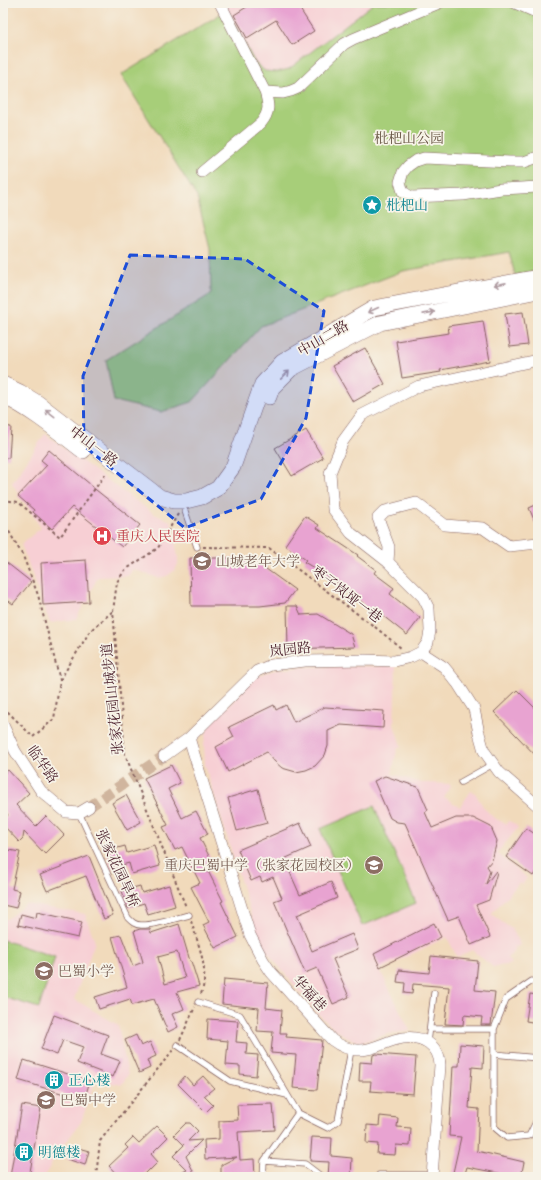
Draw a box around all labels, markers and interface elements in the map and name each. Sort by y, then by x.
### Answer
park label: 枇杷山公园 [374,129,444,147]
place icon: 枇杷山 [361,194,383,216]
place label: 枇杷山 [386,196,428,214]
one-way arrow [494,280,507,288]
one-way arrow [367,307,379,314]
one-way arrow [422,308,435,316]
street label: 中山二路 [294,316,352,360]
one-way arrow [280,370,290,380]
one-way arrow [45,408,56,417]
street label: 中山一路 [66,422,122,470]
hospital icon: 重庆人民医院 [91,525,113,547]
place label: 重庆人民医院 [116,527,200,545]
school or university icon: 山城老年大学 [191,550,213,572]
place label: 山城老年大学 [216,552,300,570]
street label: 枣子岚垭一巷 [308,562,386,626]
street label: 岚园路 [268,638,312,660]
street label: 张家花园山城步道 [97,642,127,756]
street label: 临华路 [24,742,62,786]
street label: 张家花园旱桥 [92,826,144,910]
school or university icon: 重庆巴蜀中学（张家花园校区） [363,854,385,876]
place label: 重庆巴蜀中学（张家花园校区） [164,856,360,874]
school or university icon: 巴蜀小学 [33,960,55,982]
place label: 巴蜀小学 [58,962,114,980]
street label: 华福巷 [289,971,331,1015]
building icon: 正心楼 [43,1069,65,1091]
place label: 正心楼 [68,1071,110,1089]
school or university icon: 巴蜀中学 [35,1089,57,1111]
place label: 巴蜀中学 [60,1091,116,1109]
building icon: 明德楼 [13,1141,35,1163]
place label: 明德楼 [38,1143,80,1161]

